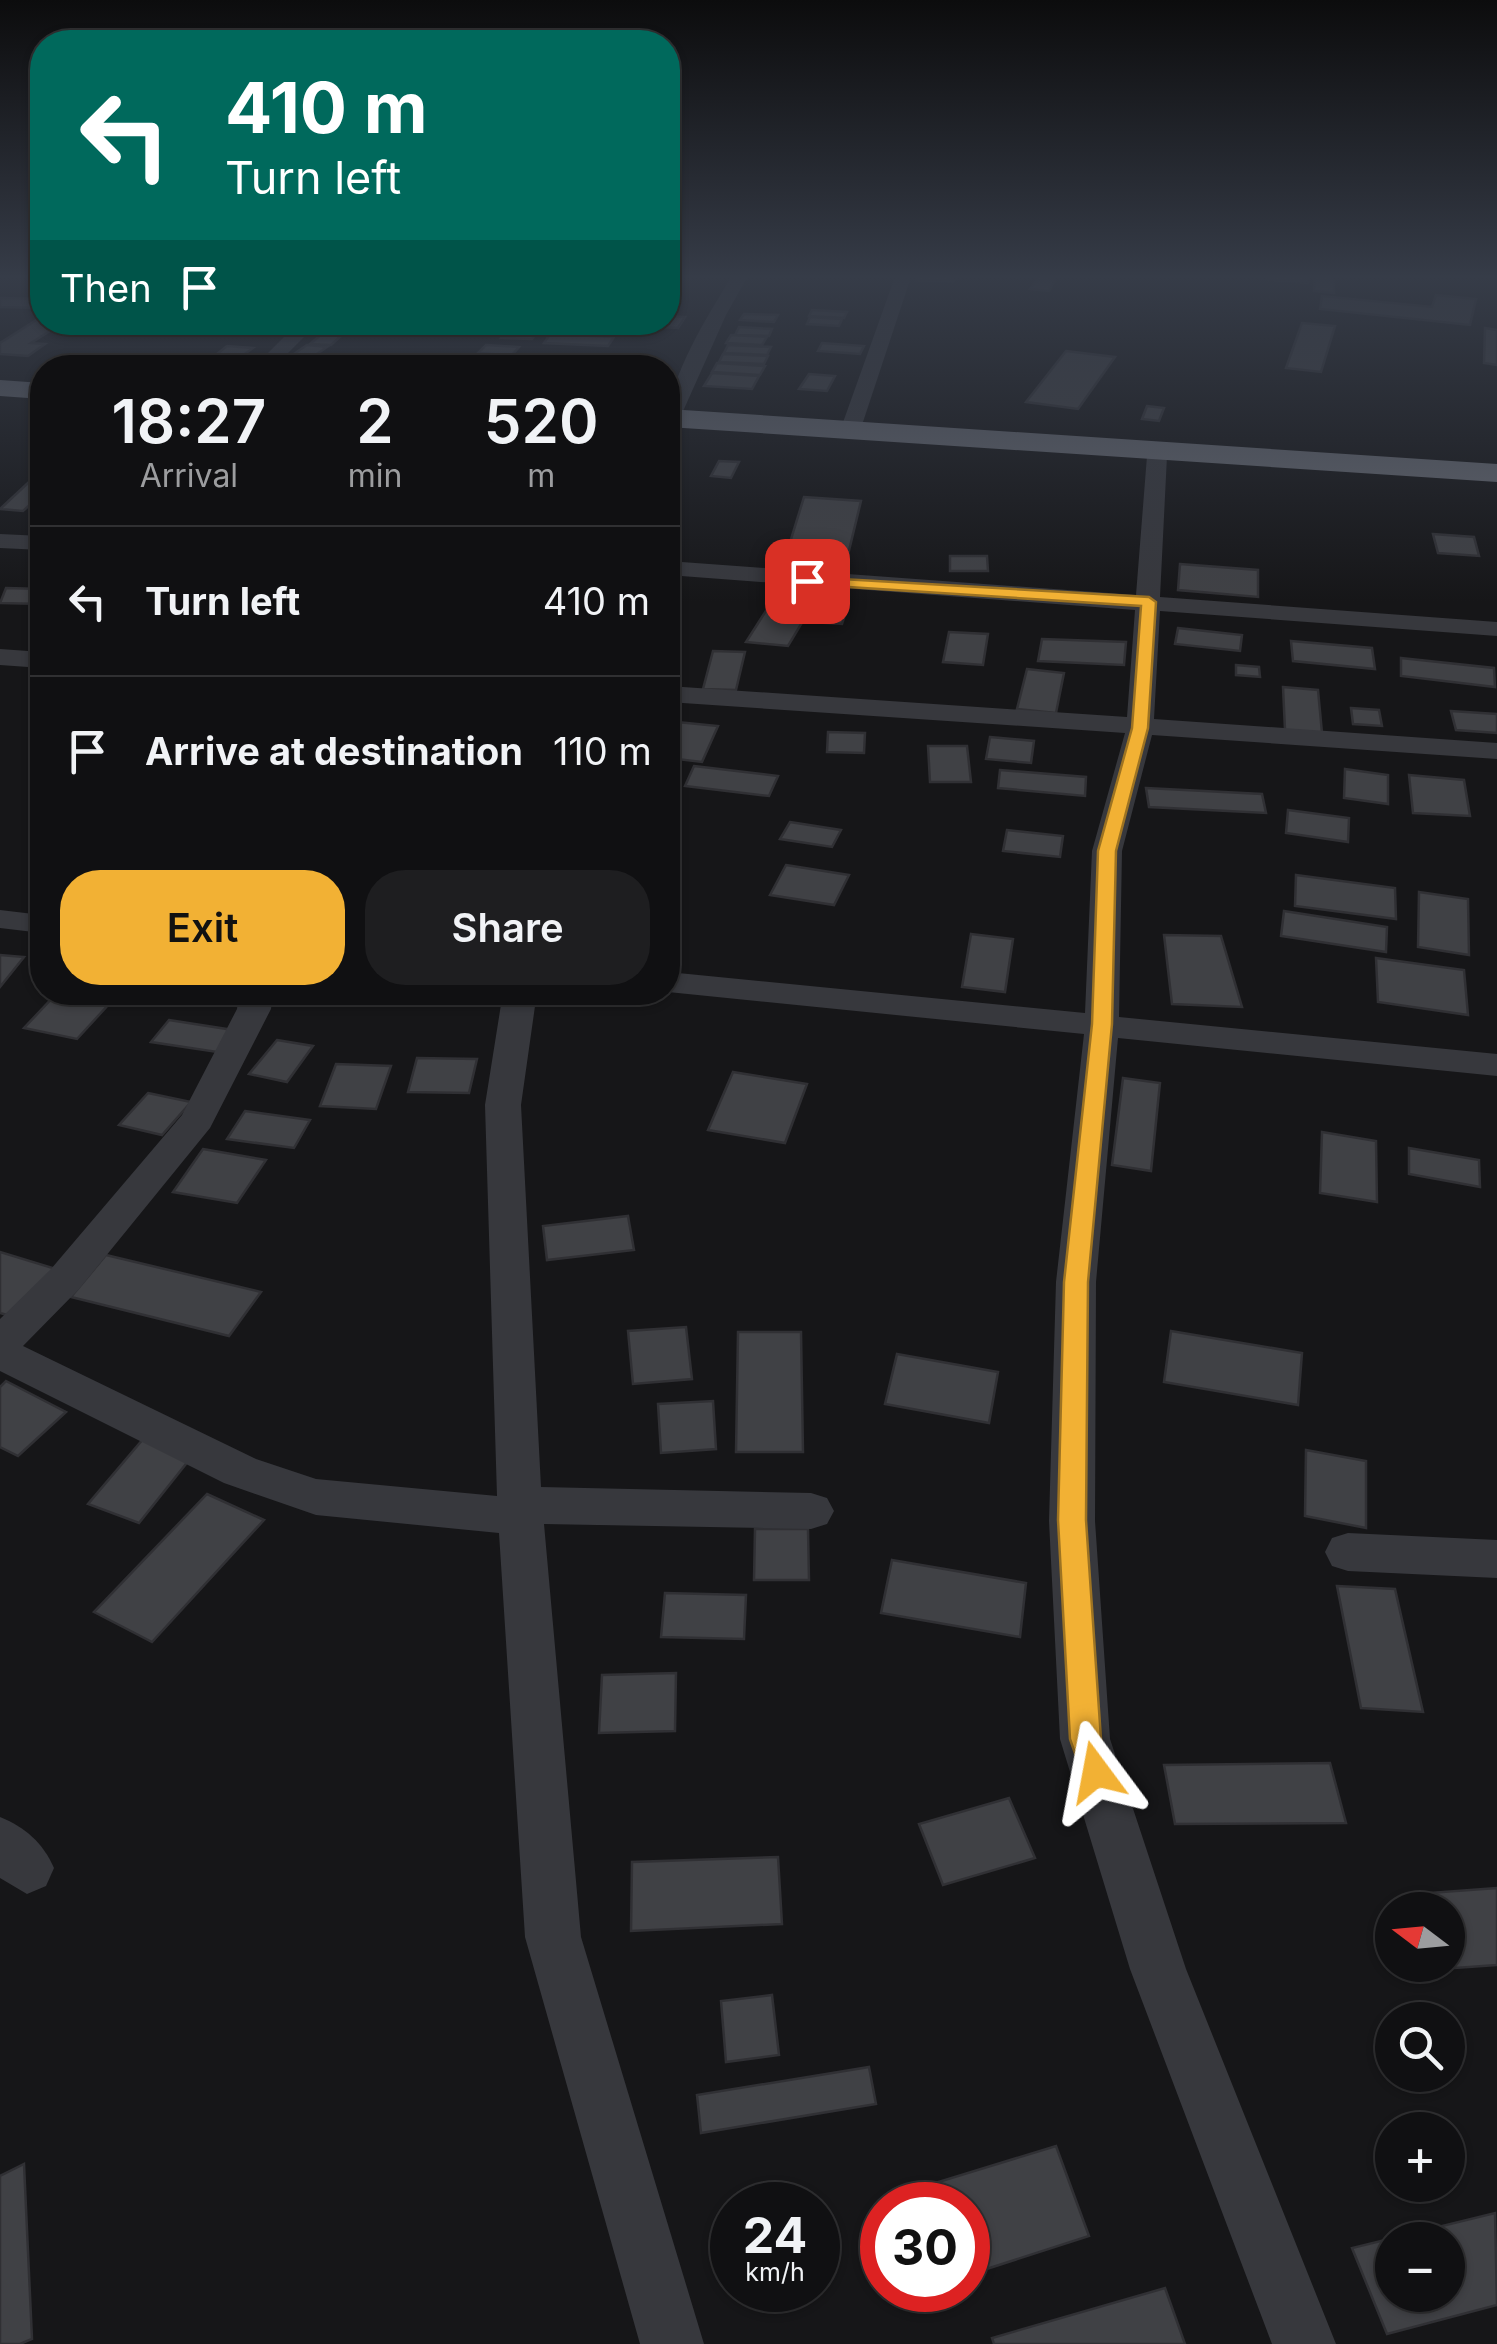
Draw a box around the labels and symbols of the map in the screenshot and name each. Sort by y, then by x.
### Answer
pin [765,539,850,624]
position arrow [1044,1720,1148,1824]
north arrow [1375,1892,1465,1982]
speed limit sign: 30 [860,2182,990,2312]

